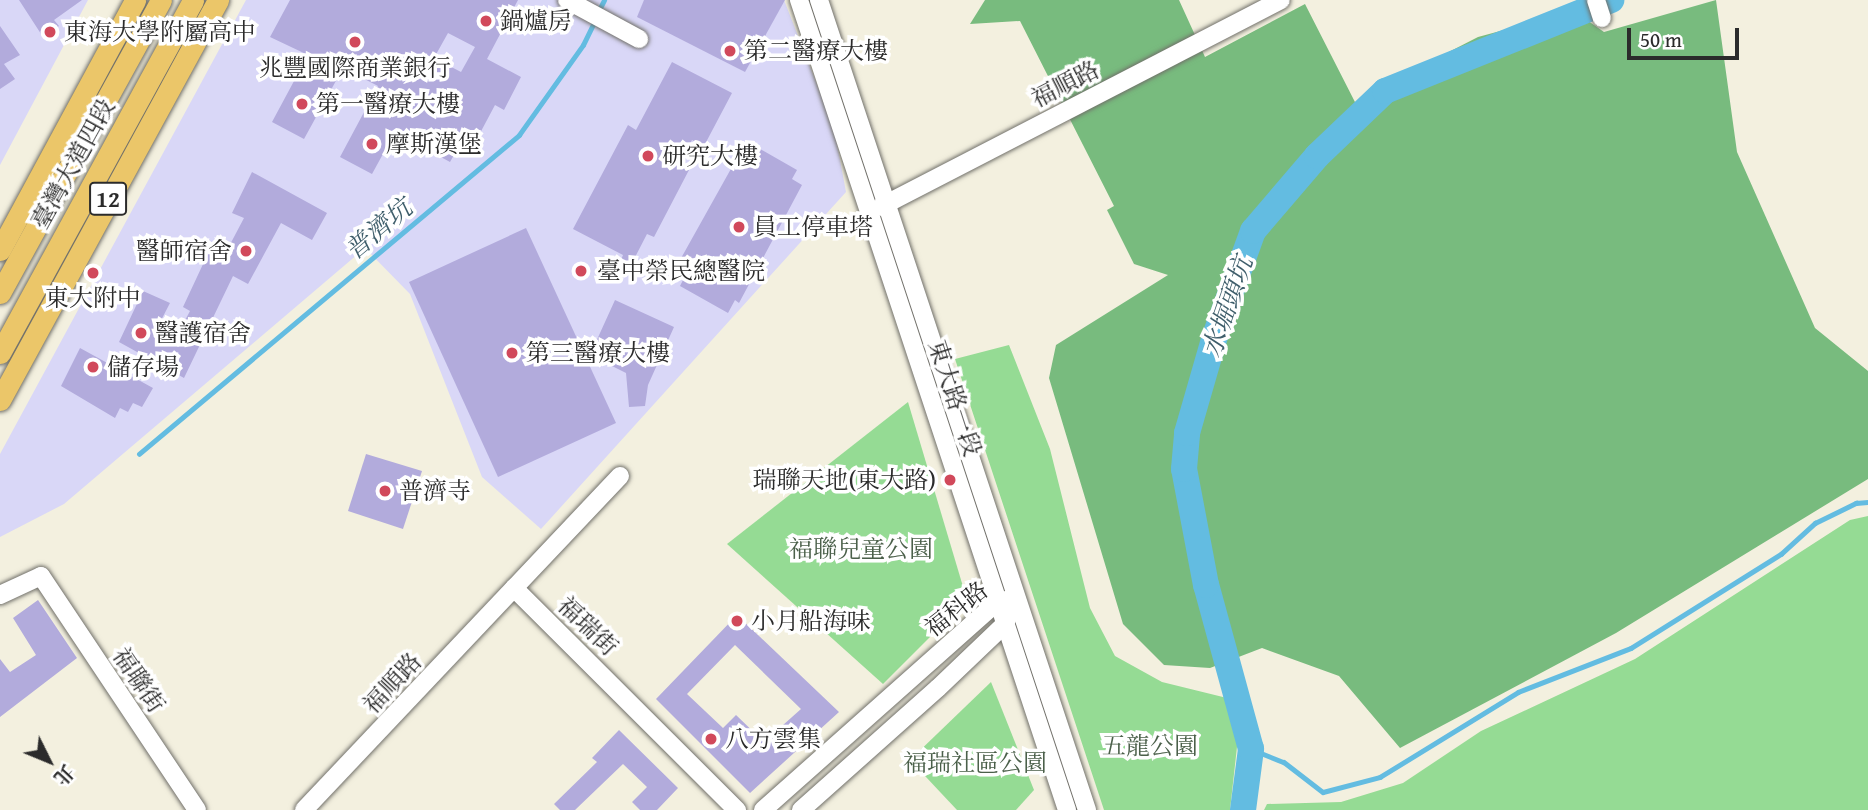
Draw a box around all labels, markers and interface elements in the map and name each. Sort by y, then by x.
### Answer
place label: 鍋爐房 [500,7,572,35]
marker: 鍋爐房 [478,13,494,29]
scale bar [1630,14,1742,58]
place label: 東海大學附屬高中 [64,18,256,46]
marker: 東海大學附屬高中 [42,24,58,40]
text: 50 m [1640,24,1682,55]
marker: 兆豐國際商業銀行 [347,34,363,50]
place label: 第二醫療大樓 [744,37,888,65]
marker: 第二醫療大樓 [722,43,738,59]
place label: 兆豐國際商業銀行 [259,54,451,82]
street label: 福順路 [1026,55,1104,113]
place label: 第一醫療大樓 [316,90,460,118]
street label: 臺灣大道四段 [25,94,121,234]
marker: 第一醫療大樓 [294,96,310,112]
place label: 摩斯漢堡 [386,130,482,158]
marker: 摩斯漢堡 [364,136,380,152]
place label: 研究大樓 [662,142,758,170]
marker: 研究大樓 [640,148,656,164]
road number: 12 [89,180,127,218]
water label: 普濟坑 [338,192,418,266]
place label: 員工停車塔 [753,213,873,241]
marker: 員工停車塔 [731,219,747,235]
place label: 醫師宿舍 [136,237,232,265]
marker: 醫師宿舍 [238,243,254,259]
water label: 水堀頭坑 [1195,253,1259,361]
place label: 臺中榮民總醫院 [597,257,765,285]
marker: 臺中榮民總醫院 [571,261,591,281]
marker: 東大附中 [85,265,101,281]
place label: 東大附中 [45,284,141,312]
place label: 醫護宿舍 [155,319,251,347]
marker: 醫護宿舍 [133,325,149,341]
street label: 東大路一段 [923,336,987,460]
place label: 第三醫療大樓 [526,339,670,367]
marker: 第三醫療大樓 [504,345,520,361]
place label: 儲存場 [107,353,179,381]
marker: 儲存場 [85,359,101,375]
place label: 瑞聯天地(東大路) [753,466,936,494]
marker: 瑞聯天地(東大路) [942,472,958,488]
place label: 普濟寺 [399,477,471,505]
marker: 普濟寺 [377,483,393,499]
park label: 福聯兒童公園 [789,535,933,563]
street label: 福科路 [919,575,993,643]
street label: 福瑞街 [552,591,624,661]
place label: 小月船海味 [751,607,871,635]
marker: 小月船海味 [729,613,745,629]
street label: 福聯街 [107,642,171,718]
street label: 福順路 [357,647,427,719]
place label: 八方雲集 [725,725,821,753]
north arrow [14,726,84,796]
marker: 八方雲集 [703,731,719,747]
park label: 五龍公園 [1102,732,1198,760]
park label: 福瑞社區公園 [903,749,1047,777]
text: 北 [48,759,81,792]

